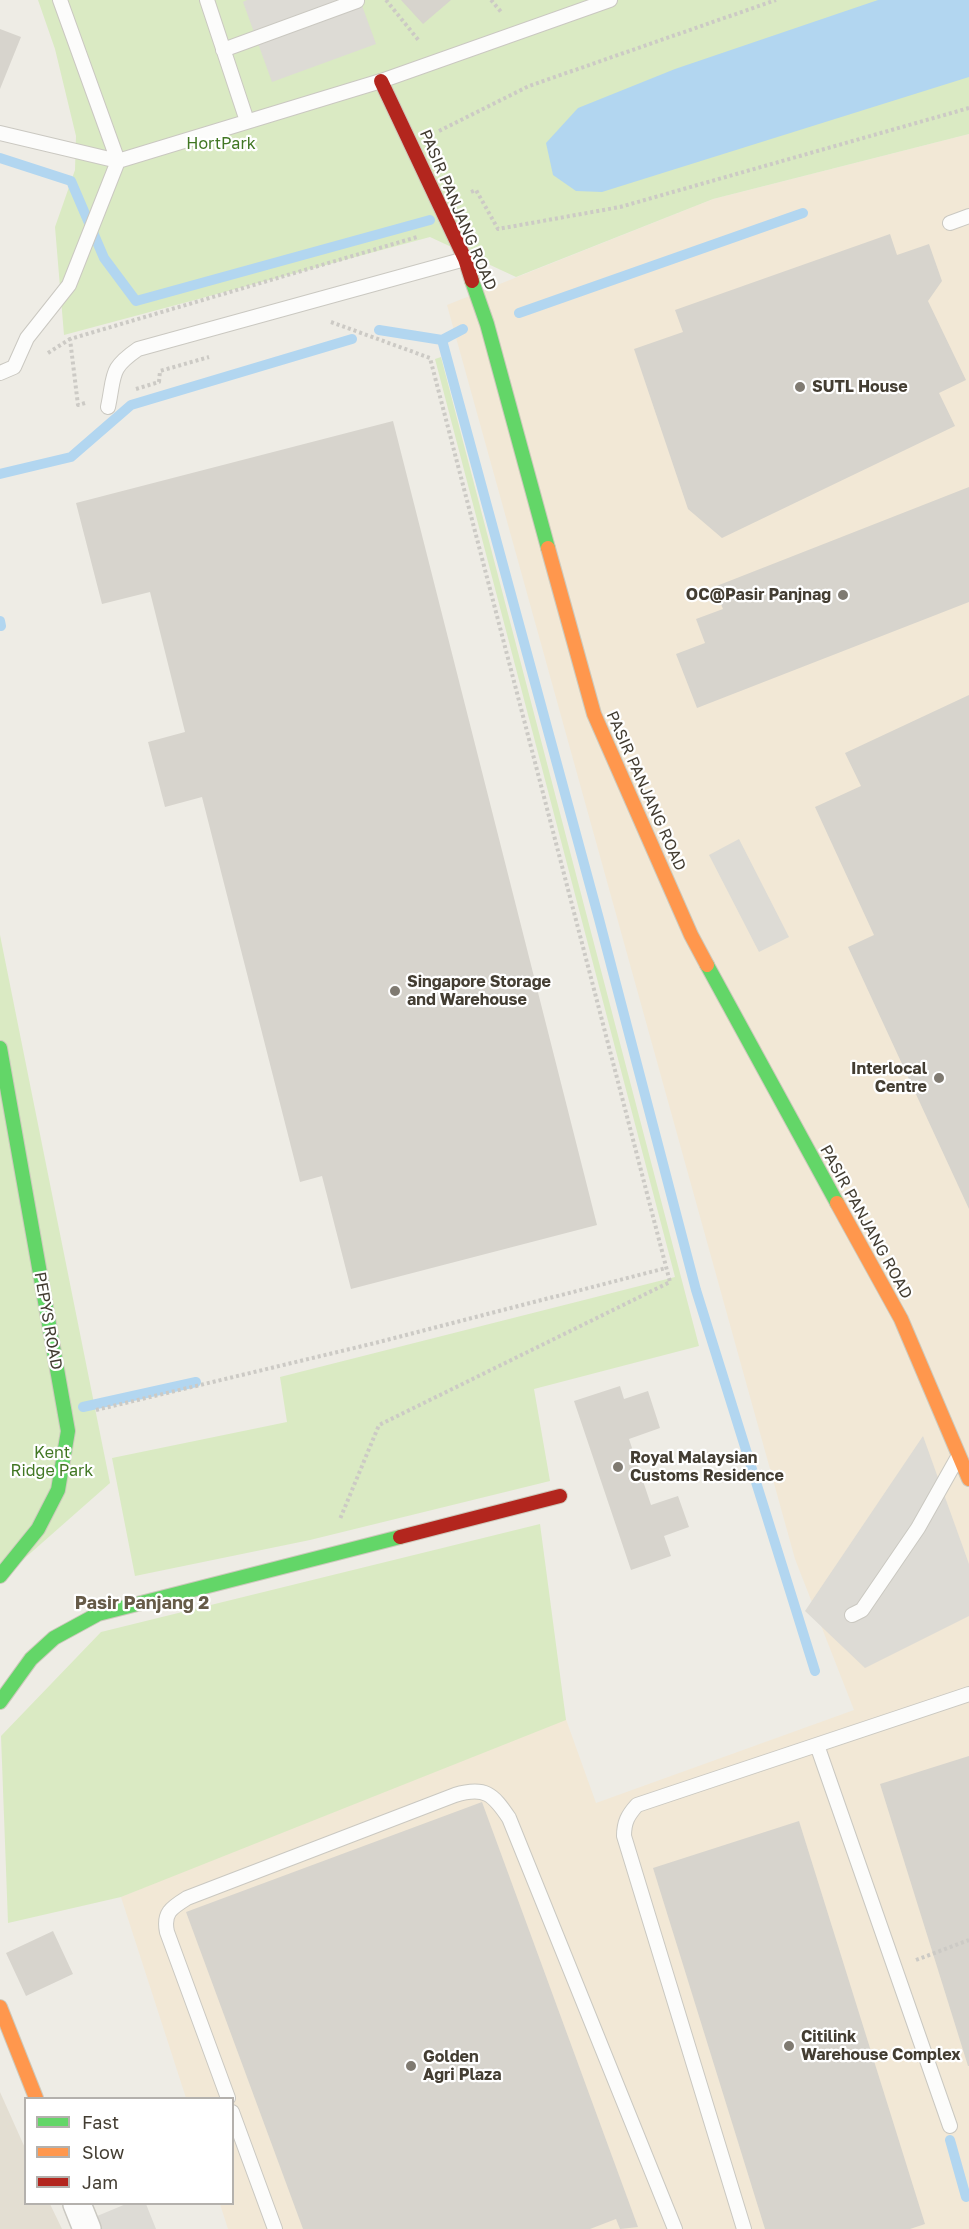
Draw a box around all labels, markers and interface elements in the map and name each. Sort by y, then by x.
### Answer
street label: PASIR PANJANG ROAD [415,127,501,293]
park label: HortPark [186,134,256,154]
place label: SUTL House [812,377,908,397]
marker: SUTL House [793,380,807,394]
place label: OC@Pasir Panjnag [686,585,831,605]
marker: OC@Pasir Panjnag [836,588,850,602]
street label: PASIR PANJANG ROAD [602,708,690,874]
place label: Singapore Storage and Warehouse [407,972,551,1010]
marker: Singapore Storage and Warehouse [388,984,402,998]
place label: Interlocal Centre [851,1059,927,1097]
marker: Interlocal Centre [932,1071,946,1085]
street label: PASIR PANJANG ROAD [816,1142,916,1302]
street label: PEPYS ROAD [30,1271,66,1371]
park label: Kent Ridge Park [11,1443,93,1481]
place label: Royal Malaysian Customs Residence [630,1448,784,1486]
marker: Royal Malaysian Customs Residence [611,1460,625,1474]
district label: Pasir Panjang 2 [75,1592,209,1614]
place label: Citilink Warehouse Complex [801,2027,961,2065]
marker: Citilink Warehouse Complex [782,2039,796,2053]
place label: Golden Agri Plaza [423,2047,501,2085]
marker: Golden Agri Plaza [404,2059,418,2073]
legend [24,2097,234,2205]
text: Fast [82,2111,119,2133]
text: Slow [82,2141,124,2163]
text: Jam [82,2171,118,2193]

